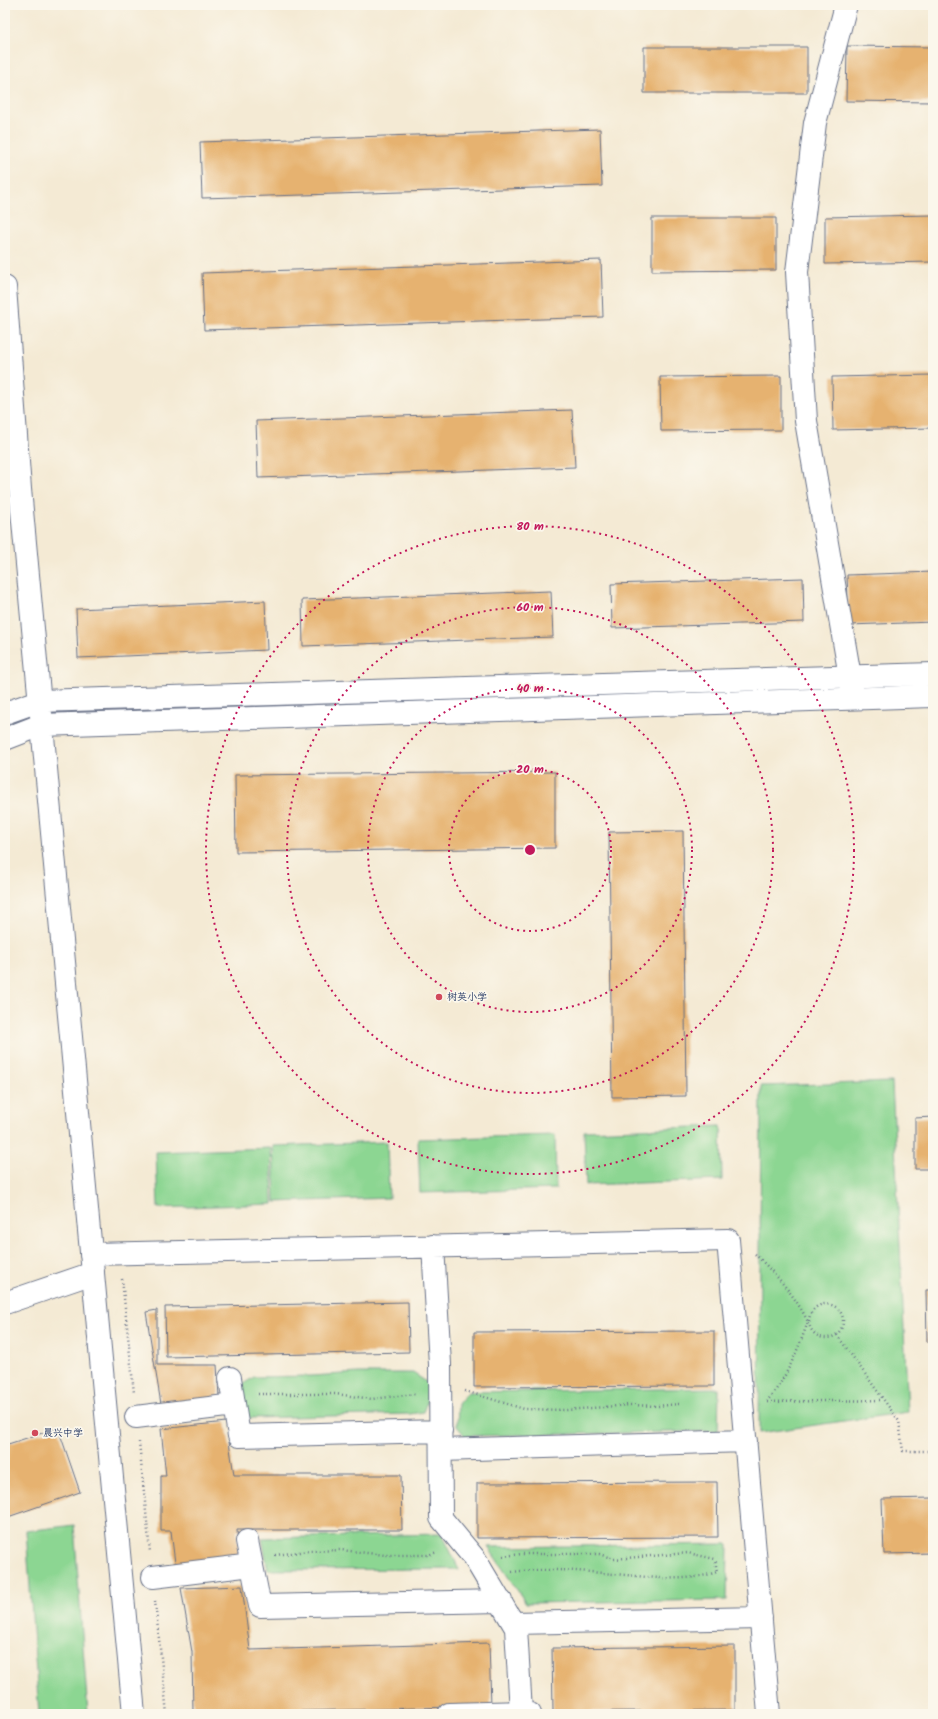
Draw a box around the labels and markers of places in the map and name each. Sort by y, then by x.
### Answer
centre of rings [523,843,537,857]
place label: 树英小学 [447,989,487,1005]
marker: 树英小学 [434,992,444,1002]
place label: 晨兴中学 [43,1425,83,1441]
marker: 晨兴中学 [30,1428,40,1438]

